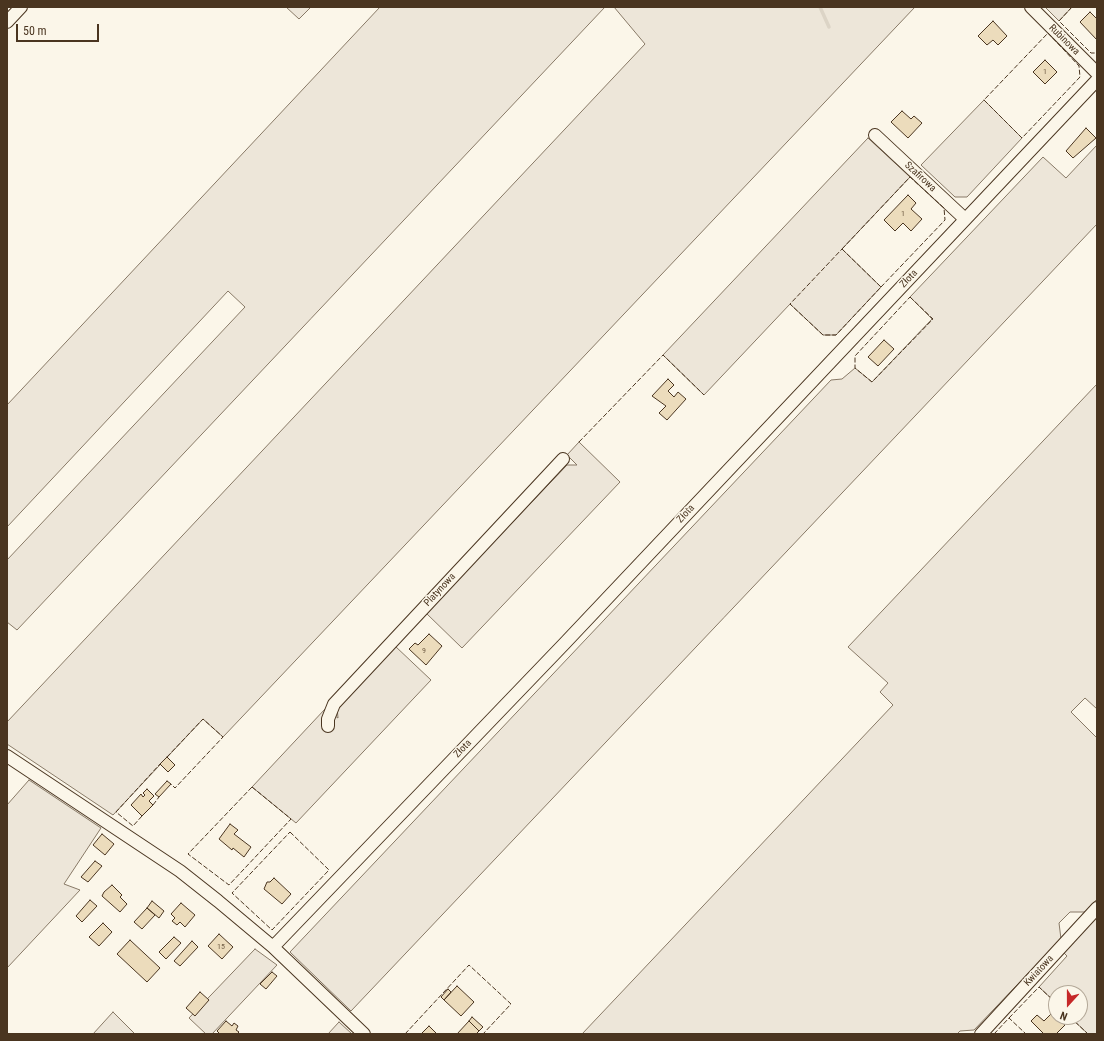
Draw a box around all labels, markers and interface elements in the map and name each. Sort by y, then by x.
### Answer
scale bar [18,16,101,42]
street label: Rubinowa [1046,22,1082,58]
text: 50 m [23,24,47,38]
house number: 1 [1043,67,1047,77]
street label: Szafirowa [902,159,938,195]
house number: 1 [901,209,905,219]
street label: Złota [898,267,920,291]
street label: Złota [675,502,697,526]
street label: Platynowa [422,571,458,609]
house number: 9 [422,646,426,656]
street label: Złota [452,737,474,761]
house number: 15 [217,942,225,952]
street label: Kwiatowa [1022,953,1056,989]
north arrow [1048,985,1088,1025]
text: N [1058,1008,1069,1023]

